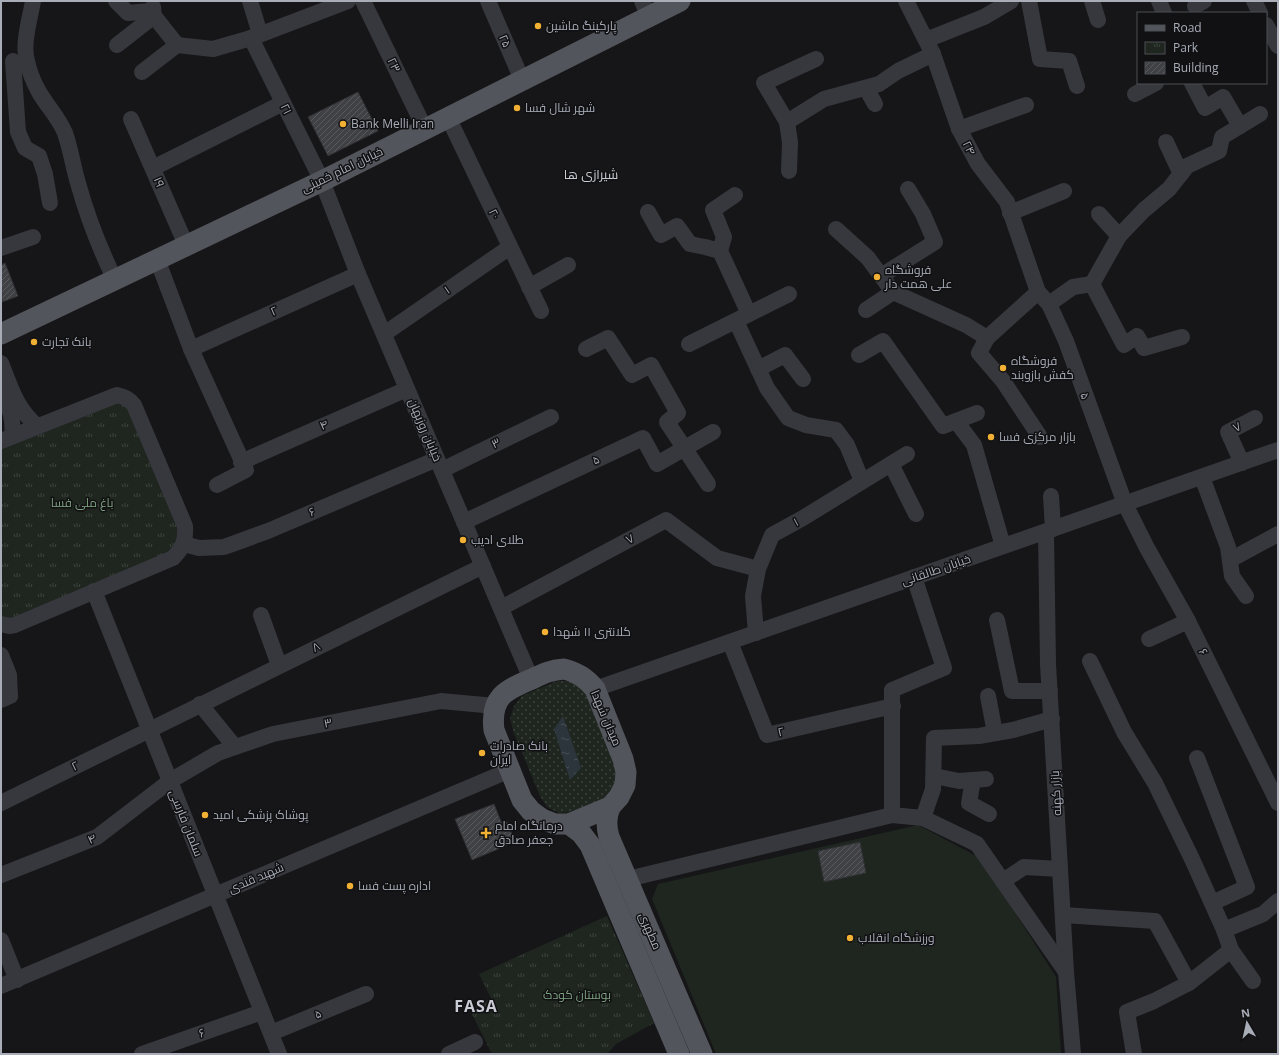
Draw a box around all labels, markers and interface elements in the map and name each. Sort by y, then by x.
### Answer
legend [1137,12,1267,84]
place label: پارکینگ ماشین [546,17,617,35]
text: Road [1173,19,1202,36]
marker: پارکینگ ماشین [533,21,543,31]
street label: ۲۵ [495,32,516,50]
text: Park [1173,39,1199,56]
street label: ۲۳ [384,55,405,75]
text: Building [1173,59,1219,76]
place label: شهر شال فسا [525,99,595,116]
street label: ۲۱ [277,101,296,117]
marker: شهر شال فسا [512,103,522,113]
place label: Bank Melli Iran [351,115,434,132]
marker: Bank Melli Iran [338,119,348,129]
street label: ۲۴ [959,138,980,158]
street label: خیابان امام خمینی [298,142,386,197]
district label: شیرازی ها [564,165,618,183]
street label: ۱۹ [150,174,169,190]
street label: ۲۰ [485,206,504,222]
place label: فروشگاه علی همت دار [884,261,952,292]
marker: فروشگاه علی همت دار [872,272,882,282]
street label: ۱ [440,282,453,298]
street label: ۲ [267,301,280,320]
place label: بانک تجارت [42,333,92,350]
marker: بانک تجارت [29,337,39,347]
place label: فروشگاه کفش بازوبند [1011,352,1074,383]
marker: فروشگاه کفش بازوبند [998,363,1008,373]
street label: ۵ [1076,390,1095,402]
street label: خیابان روزبهان [405,396,446,464]
street label: ۴ [317,415,331,434]
street label: ۷ [1230,417,1244,436]
place label: بازار مرکزی فسا [999,428,1076,445]
marker: بازار مرکزی فسا [986,432,996,442]
street label: ۳ [488,433,503,452]
street label: ۵ [589,450,602,469]
park label: باغ ملی فسا [51,494,113,511]
street label: ۶ [306,503,318,520]
street label: ۱ [790,513,801,530]
street label: ۷ [622,529,638,548]
place label: طلای ادیب [471,531,524,548]
marker: طلای ادیب [458,535,468,545]
street label: خیابان طالقانی [899,550,973,589]
place label: کلانتری ۱۱ شهدا [553,623,631,640]
marker: کلانتری ۱۱ شهدا [540,627,550,637]
street label: ۸ [309,637,323,656]
street label: ۶ [1195,645,1212,658]
street label: میدان شهدا [587,687,626,749]
street label: ۳ [322,713,334,732]
street label: ۲ [776,723,786,741]
place label: بانک صادرات ایران [490,737,548,768]
marker: بانک صادرات ایران [477,748,487,758]
street label: ۲ [68,757,81,775]
street label: بازار کهنه [1046,770,1065,816]
street label: سلمان فارسی [165,787,208,859]
place label: پوشاک پزشکی امید [213,806,309,824]
marker: پوشاک پزشکی امید [200,810,210,820]
place label: درمانگاه امام جعفر صادق [495,817,563,848]
marker: درمانگاه امام جعفر صادق [480,827,492,839]
street label: ۴ [85,829,99,848]
street label: شهید قندی [225,858,286,897]
place label: اداره پست فسا [358,877,431,895]
marker: اداره پست فسا [345,881,355,891]
street label: مطهری [635,910,666,952]
place label: ورزشگاه انقلاب [858,929,935,946]
marker: ورزشگاه انقلاب [845,933,855,943]
park label: بوستان کودک [543,986,611,1003]
district label: FASA [454,995,498,1017]
north arrow [1227,1003,1267,1043]
street label: ۵ [312,1004,324,1023]
text: N [1240,1005,1251,1021]
street label: ۶ [196,1024,207,1042]

